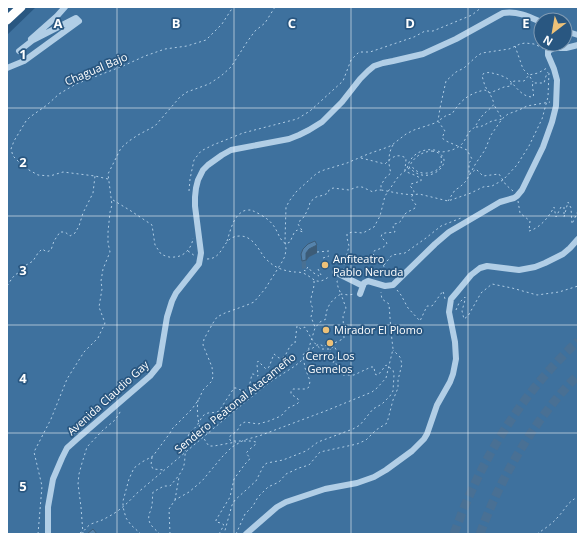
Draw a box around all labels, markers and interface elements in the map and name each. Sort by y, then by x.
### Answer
north arrow [533,12,573,52]
text: A [54,14,63,32]
text: B [172,14,181,32]
text: C [288,14,296,32]
text: D [405,14,415,32]
text: E [522,14,530,32]
text: N [540,32,555,50]
text: 1 [19,45,27,63]
street label: Chagual Bajo [62,48,130,89]
text: 2 [19,153,27,171]
place label: Anfiteatro Pablo Neruda [333,251,403,279]
marker: Anfiteatro Pablo Neruda [320,260,330,270]
text: 3 [19,261,27,279]
place label: Mirador El Plomo [334,322,423,337]
marker: Mirador El Plomo [321,325,331,335]
marker: Cerro Los Gemelos [325,338,335,348]
place label: Cerro Los Gemelos [305,348,355,376]
street label: Sendero Peatonal Atacameño [171,349,299,456]
street label: Avenida Claudio Gay [64,357,152,438]
text: 4 [19,369,27,387]
text: 5 [19,477,27,495]

